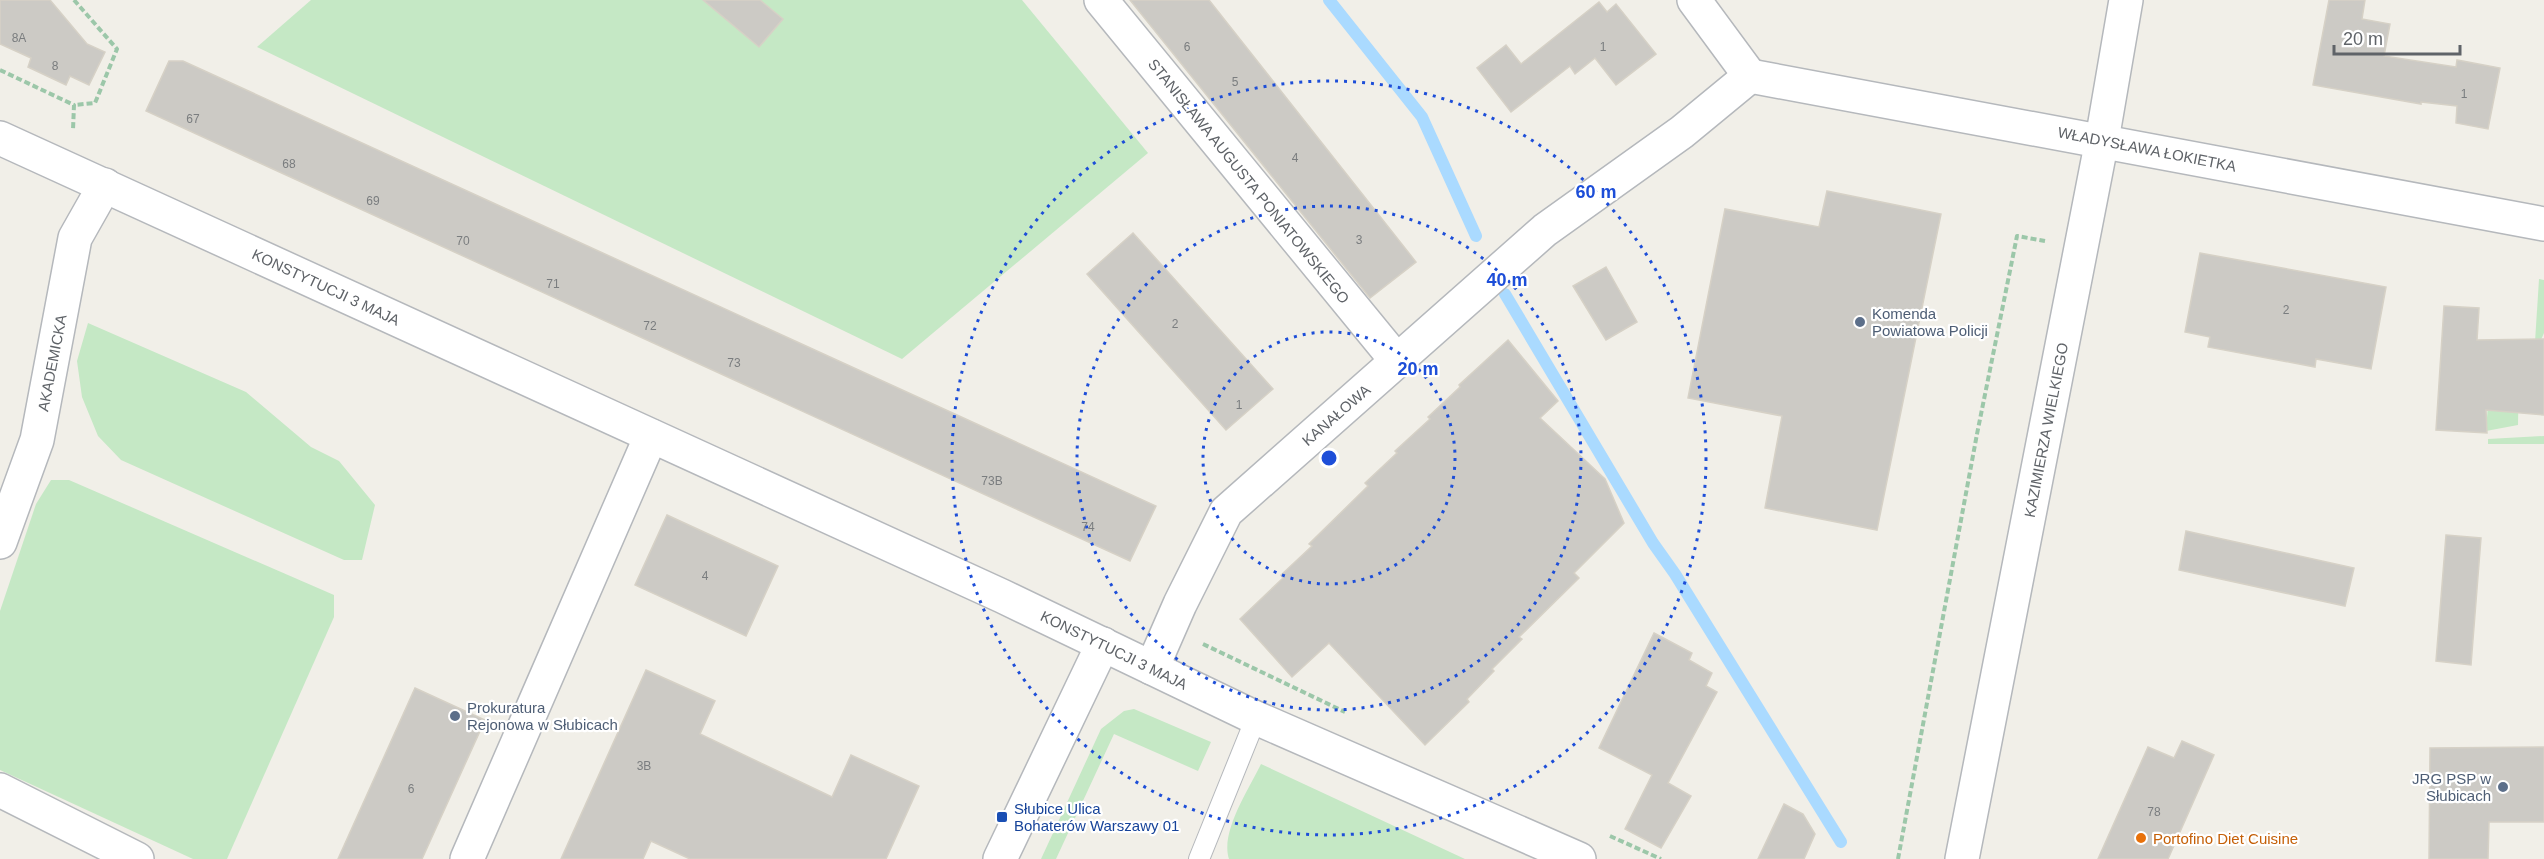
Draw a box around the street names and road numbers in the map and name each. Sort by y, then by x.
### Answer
street label: STANISŁAWA AUGUSTA PONIATOWSKIEGO [1145,55,1353,307]
street label: WŁADYSŁAWA ŁOKIETKA [2056,123,2238,175]
street label: KONSTYTUCJI 3 MAJA [250,245,402,329]
street label: AKADEMICKA [34,313,70,413]
street label: KAZIMIERZA WIELKIEGO [2021,341,2071,519]
street label: KANAŁOWA [1299,381,1373,449]
street label: KONSTYTUCJI 3 MAJA [1038,607,1190,693]

